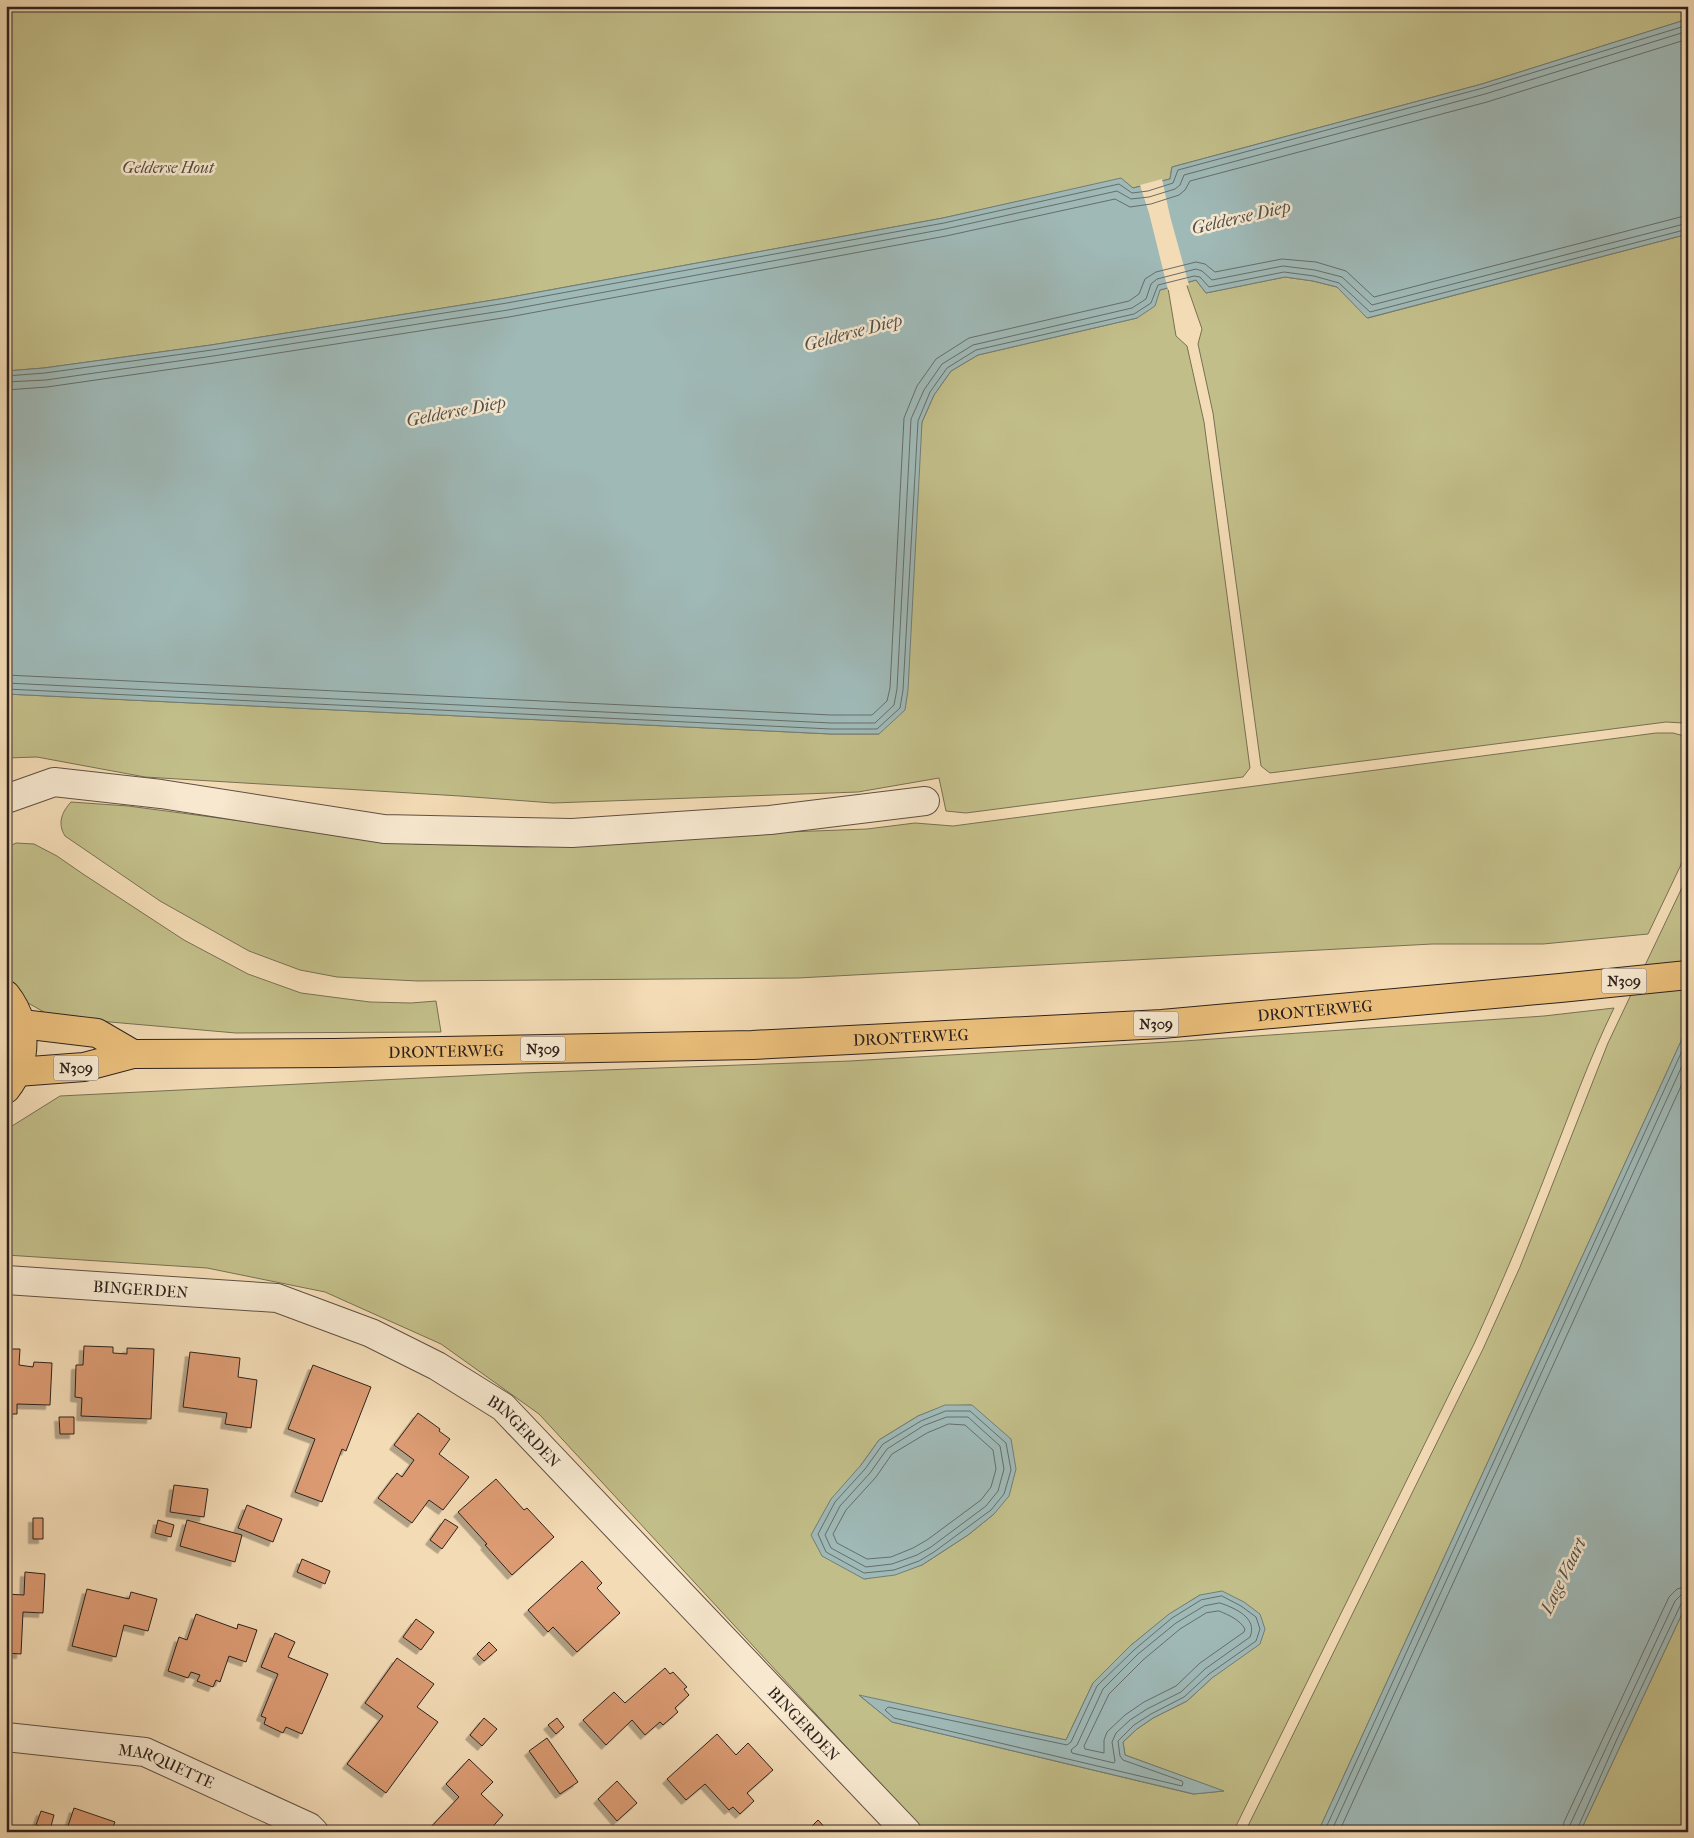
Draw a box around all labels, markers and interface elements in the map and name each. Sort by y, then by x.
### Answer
park label: Gelderse Hout [122,158,215,177]
water label: Gelderse Diep [1189,196,1293,239]
water label: Gelderse Diep [802,309,905,356]
water label: Gelderse Diep [404,392,508,431]
road number: N309 [1602,968,1646,994]
street label: DRONTERWEG [1256,996,1373,1025]
road number: N309 [1134,1012,1178,1036]
street label: DRONTERWEG [853,1025,969,1050]
road number: N309 [520,1036,566,1062]
street label: DRONTERWEG [388,1041,504,1062]
road number: N309 [54,1056,98,1080]
street label: BINGERDEN [93,1277,189,1302]
street label: BINGERDEN [484,1391,564,1471]
water label: Lage Vaart [1535,1533,1592,1619]
street label: BINGERDEN [764,1683,843,1765]
street label: MARQUETTE [117,1740,217,1792]

